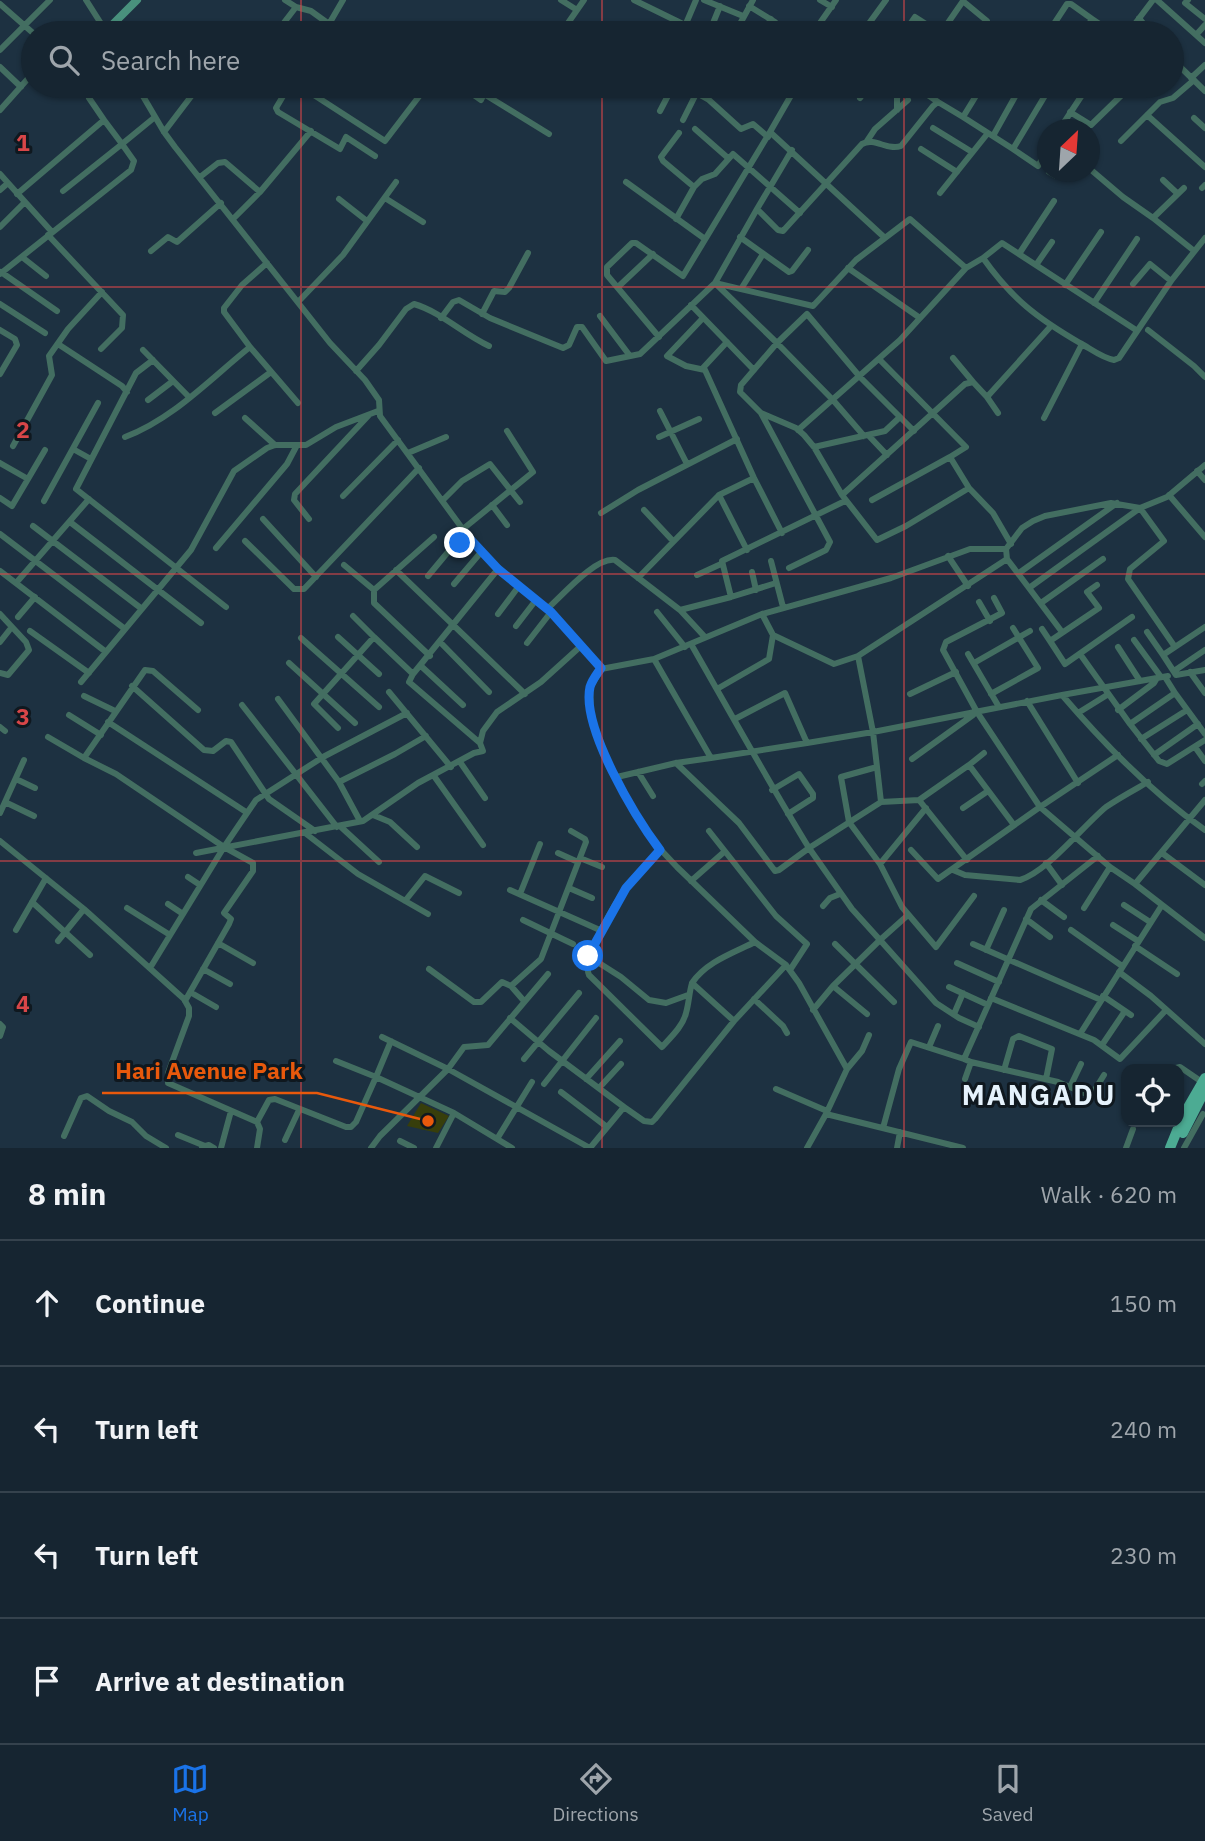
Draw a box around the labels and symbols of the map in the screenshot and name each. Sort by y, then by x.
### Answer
north arrow [1037,119,1100,182]
text: 1 [16,127,30,157]
text: 2 [16,414,30,444]
route end [444,527,475,558]
text: 3 [16,701,30,731]
route start [572,940,603,971]
text: 4 [16,988,30,1018]
callout: Hari Avenue Park [102,1049,317,1093]
text: Hari Avenue Park [115,1055,303,1085]
district label: MANGADU [962,1076,1116,1113]

